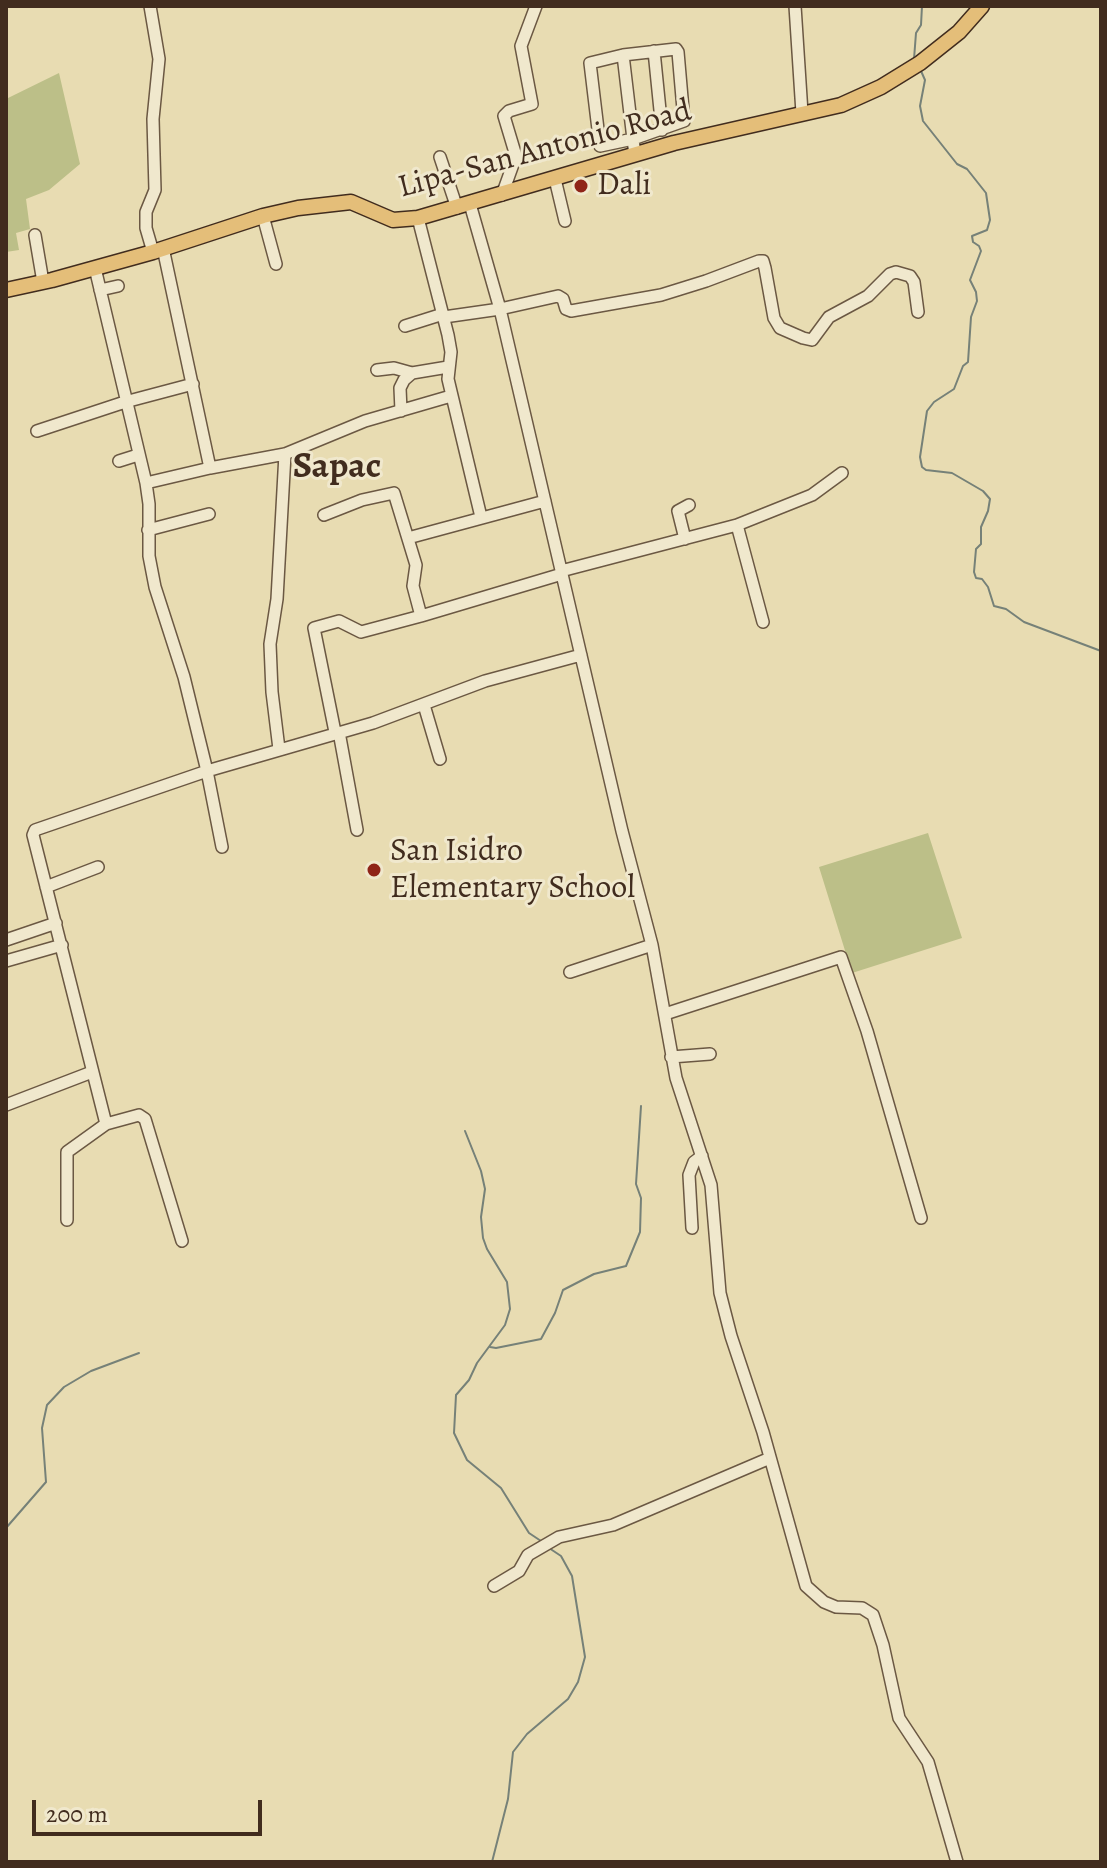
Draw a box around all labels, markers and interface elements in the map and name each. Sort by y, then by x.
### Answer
street label: Lipa-San Antonio Road [394,92,696,208]
place label: Dali [597,167,651,205]
marker: Dali [572,177,590,195]
district label: Sapac [293,446,381,490]
place label: San Isidro Elementary School [390,833,635,908]
marker: San Isidro Elementary School [365,861,383,879]
scale bar [36,1784,266,1834]
text: 200 m [46,1798,108,1830]

